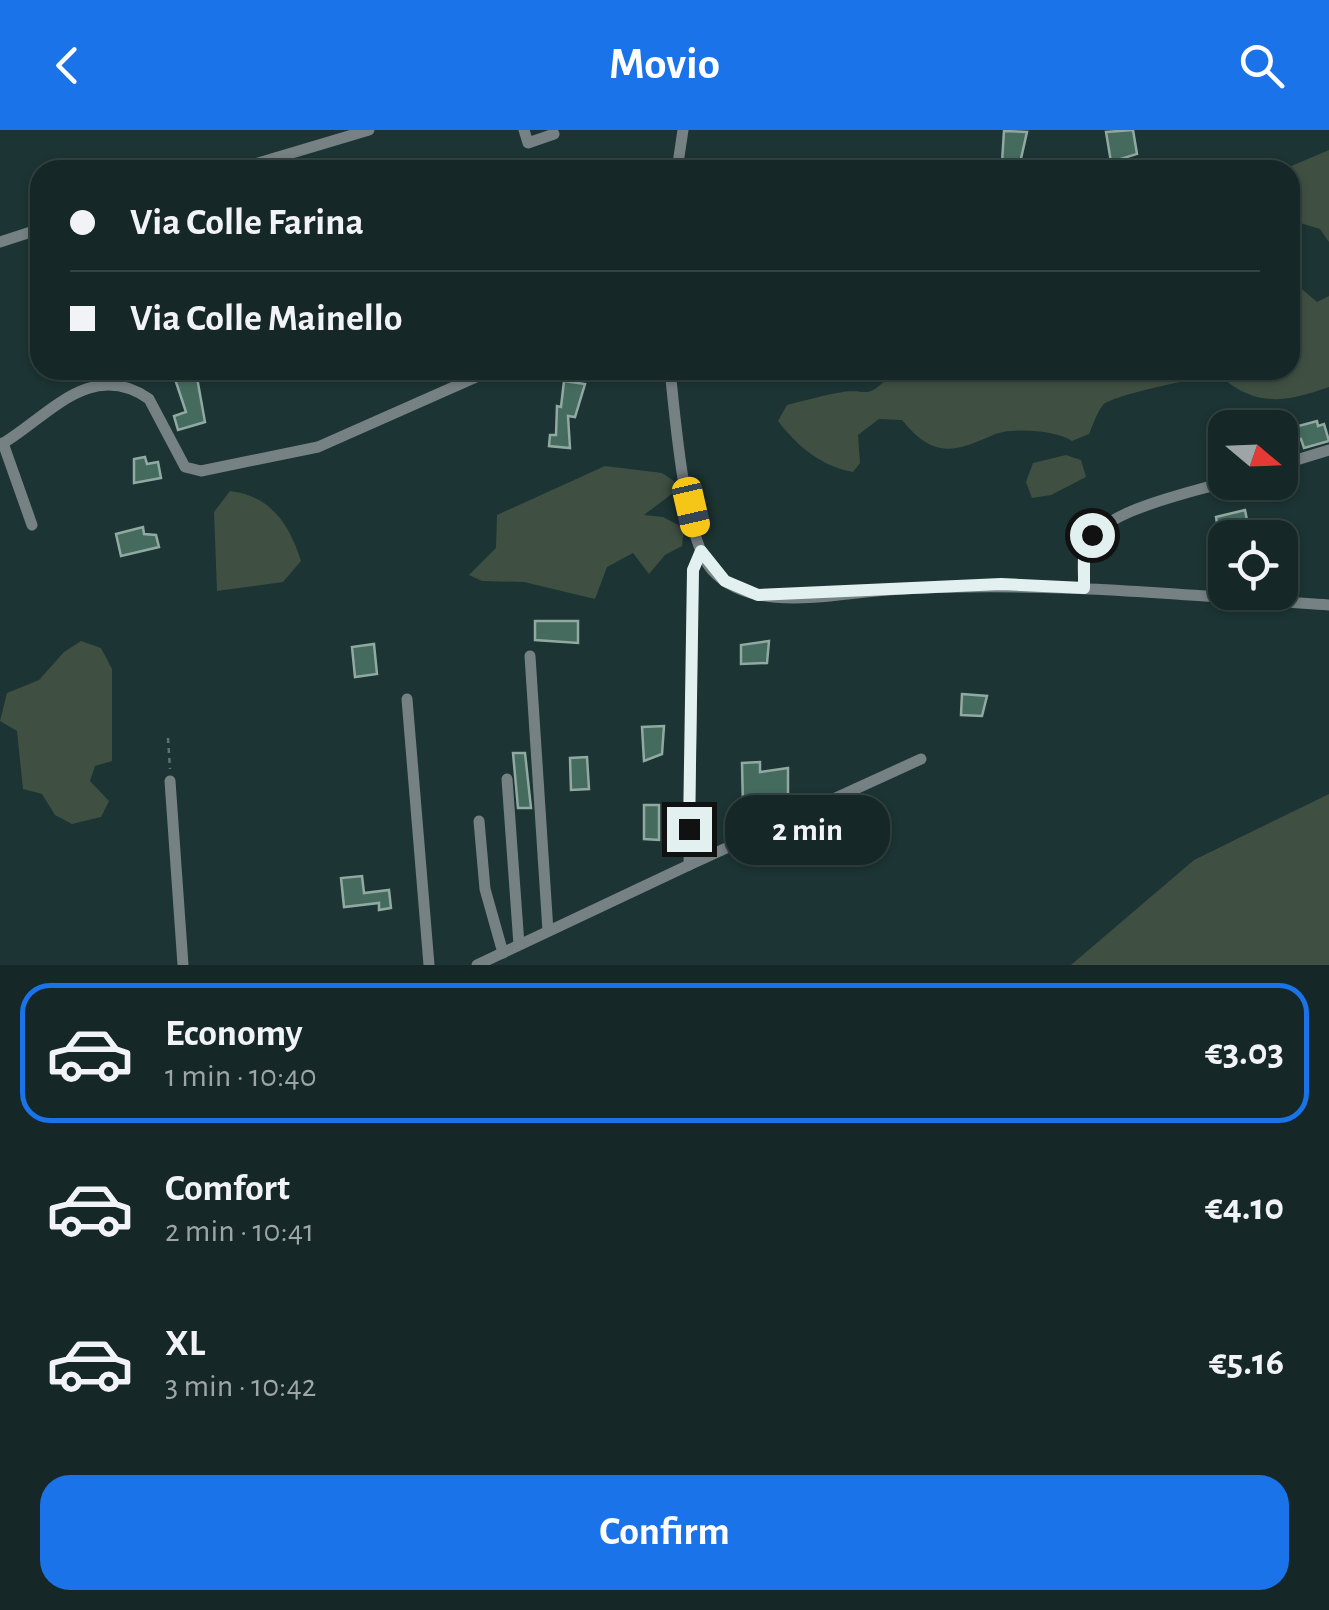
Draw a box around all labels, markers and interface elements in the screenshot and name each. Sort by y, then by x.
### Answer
icon: back [40,38,95,93]
icon: search [1234,38,1289,93]
text: Movio [609,42,720,87]
text: Via Colle Farina [130,204,364,242]
text: Via Colle Mainello [130,300,402,338]
north arrow [1208,410,1298,500]
map controls [1208,410,1298,610]
car [670,474,712,540]
route start [1070,513,1115,558]
button: locate [1208,520,1298,610]
callout: 2 min [724,794,889,864]
route end [667,807,712,852]
text: 2 min [772,814,843,846]
icon: car [45,1008,135,1098]
text: Economy [165,1015,303,1053]
text: €3.03 [1205,1034,1284,1072]
text: 1 min · 10:40 [165,1060,317,1092]
icon: car [45,1163,135,1253]
text: Comfort [165,1170,290,1208]
text: €4.10 [1205,1189,1284,1227]
text: 2 min · 10:41 [165,1215,314,1247]
icon: car [45,1318,135,1408]
text: XL [165,1325,205,1363]
text: €5.16 [1209,1344,1284,1382]
text: 3 min · 10:42 [165,1370,316,1402]
button: Confirm [40,1475,1289,1590]

